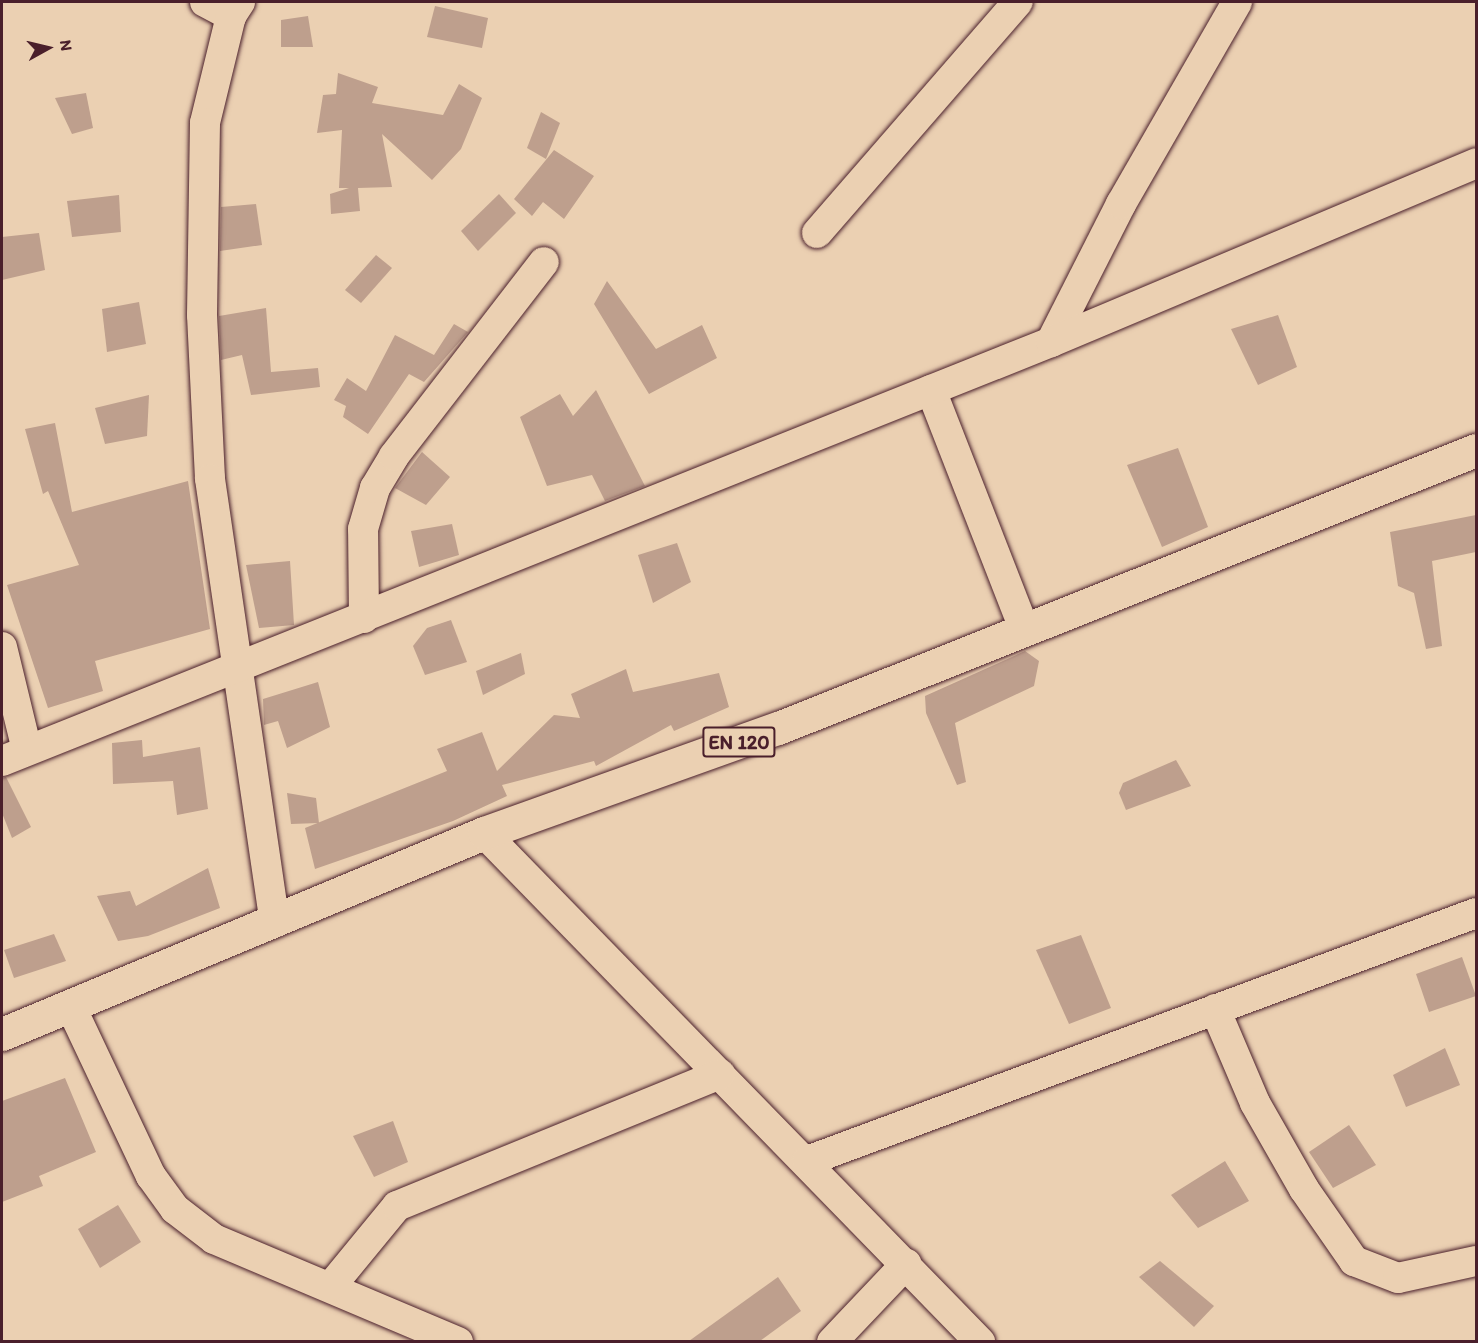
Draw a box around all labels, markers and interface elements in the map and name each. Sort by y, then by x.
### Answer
north arrow [18,18,78,78]
text: N [56,39,76,52]
road number: EN 120 [702,725,777,759]

